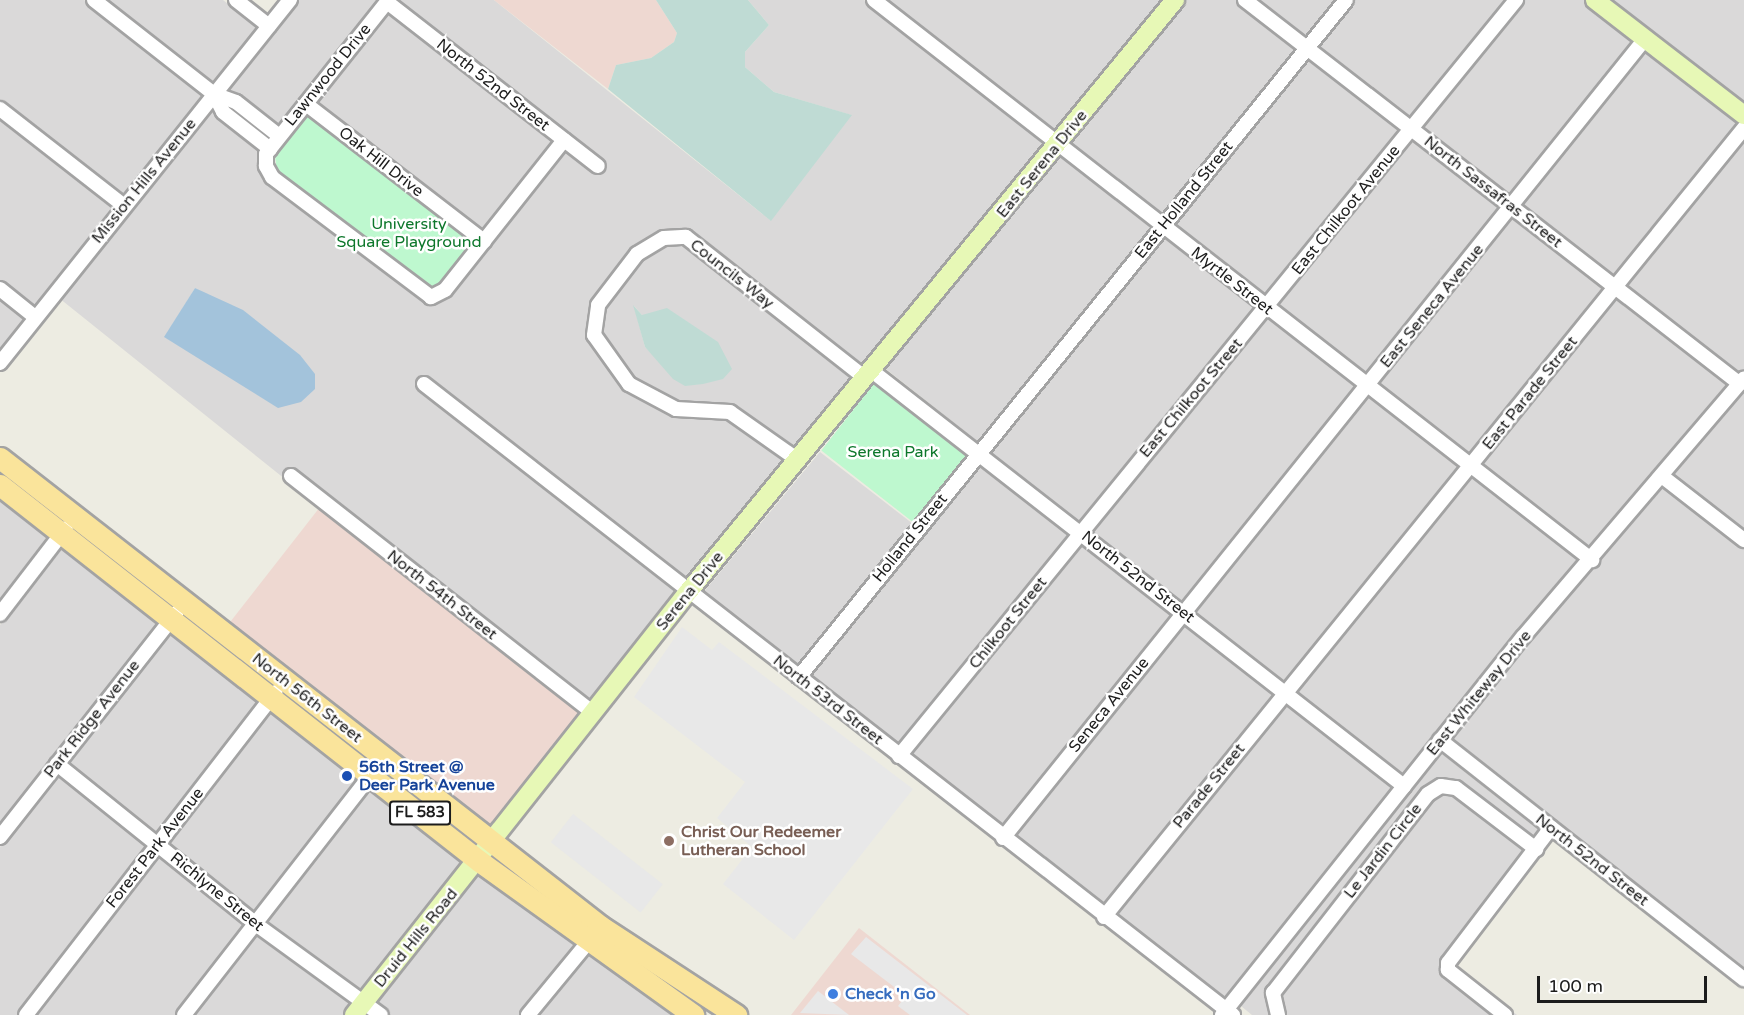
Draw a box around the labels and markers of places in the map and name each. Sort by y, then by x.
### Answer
place label: 56th Street @ Deer Park Avenue [359,757,495,795]
marker: 56th Street @ Deer Park Avenue [340,769,354,783]
place label: Christ Our Redeemer Lutheran School [681,822,841,860]
marker: Christ Our Redeemer Lutheran School [662,834,676,848]
place label: Check 'n Go [845,984,936,1004]
marker: Check 'n Go [826,987,840,1001]

